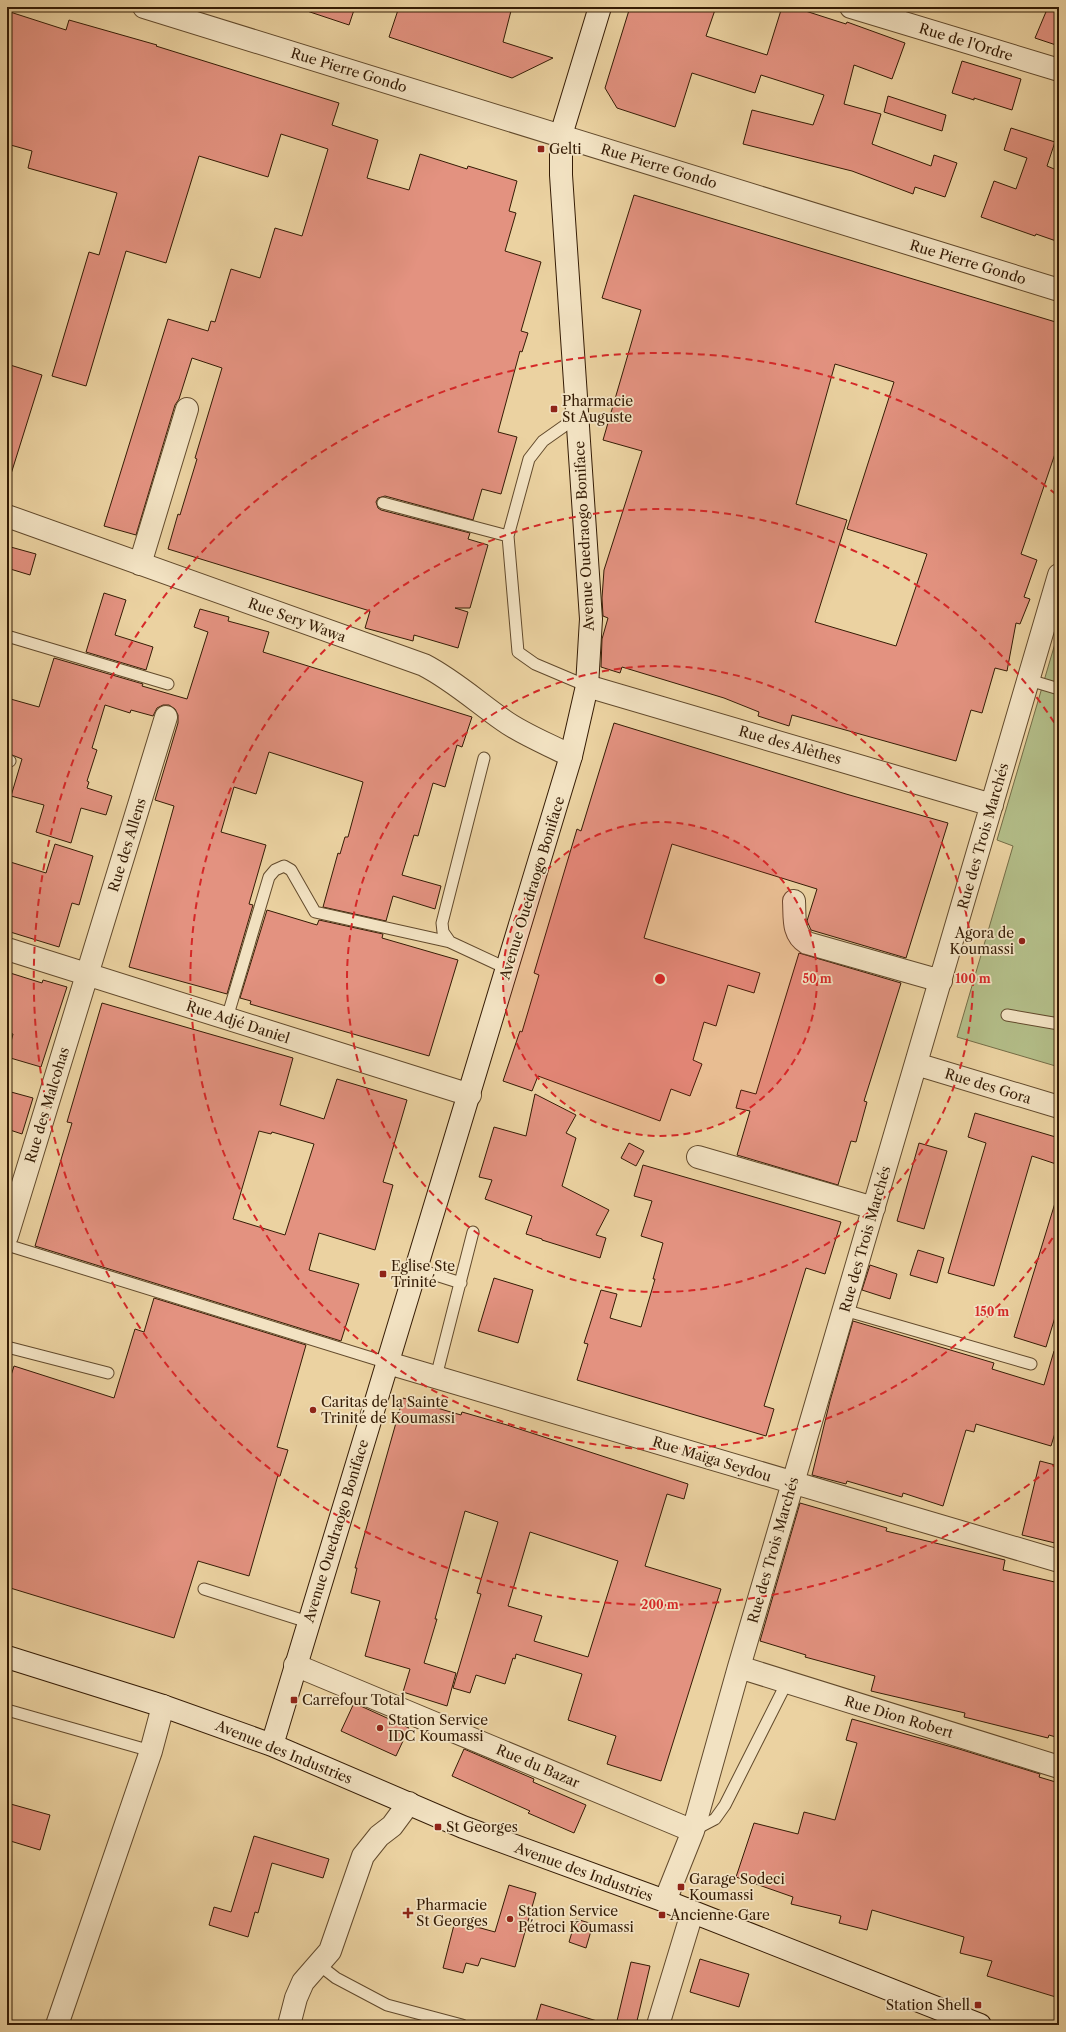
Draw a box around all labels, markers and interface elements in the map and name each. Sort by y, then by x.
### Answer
street label: Rue de l'Ordre [917,19,1015,65]
street label: Rue Pierre Gondo [289,44,409,96]
place label: Gelti [549,140,582,158]
street label: Rue Pierre Gondo [599,140,719,192]
marker: Gelti [536,144,546,154]
street label: Rue Pierre Gondo [908,236,1028,288]
place label: Pharmacie St Auguste [562,392,633,426]
marker: Pharmacie St Auguste [549,404,559,414]
street label: Avenue Ouedraogo Boniface [570,440,598,633]
street label: Rue Sery Wawa [246,594,349,646]
street label: Rue des Alèthes [737,722,843,768]
street label: Rue des Trois Marchés [953,761,1013,911]
street label: Avenue Ouedraogo Boniface [495,794,569,983]
street label: Rue des Allens [104,796,150,894]
place label: Agora de Koumassi [950,924,1014,958]
marker: Agora de Koumassi [1017,936,1027,946]
text: 50 m [802,971,832,986]
text: 100 m [955,971,991,986]
centre of rings [653,972,667,986]
street label: Rue Adjé Daniel [184,997,292,1047]
street label: Rue des Malcohas [21,1045,73,1165]
street label: Rue des Gora [942,1064,1034,1108]
street label: Rue des Trois Marchés [835,1164,895,1314]
place label: Eglise Ste Trinité [391,1257,455,1291]
marker: Eglise Ste Trinité [378,1269,388,1279]
text: 150 m [975,1304,1009,1319]
place label: Caritas de la Sainte Trinité de Koumassi [321,1393,455,1427]
marker: Caritas de la Sainte Trinité de Koumassi [308,1405,318,1415]
street label: Rue Maïga Seydou [650,1432,774,1486]
street label: Avenue Ouedraogo Boniface [299,1437,373,1626]
street label: Rue des Trois Marchés [743,1475,803,1625]
text: 200 m [641,1597,679,1612]
place label: Carrefour Total [302,1691,405,1709]
street label: Rue Dion Robert [842,1692,956,1742]
marker: Carrefour Total [289,1695,299,1705]
place label: Station Service IDC Koumassi [388,1711,488,1745]
street label: Avenue des Industries [212,1716,355,1788]
marker: Station Service IDC Koumassi [375,1723,385,1733]
street label: Rue du Bazar [494,1740,583,1792]
place label: St Georges [446,1818,518,1836]
marker: St Georges [433,1822,443,1832]
street label: Avenue des Industries [511,1838,656,1905]
place label: Garage Sodeci Koumassi [689,1870,785,1904]
marker: Garage Sodeci Koumassi [676,1882,686,1892]
place label: Pharmacie St Georges [416,1896,488,1930]
place label: Station Service Pétroci Koumassi [518,1902,634,1936]
place label: Ancienne Gare [669,1906,770,1924]
marker: Pharmacie St Georges [403,1908,413,1918]
marker: Ancienne Gare [657,1910,667,1920]
marker: Station Service Pétroci Koumassi [505,1914,515,1924]
place label: Station Shell [886,1996,970,2014]
marker: Station Shell [973,2000,983,2010]

